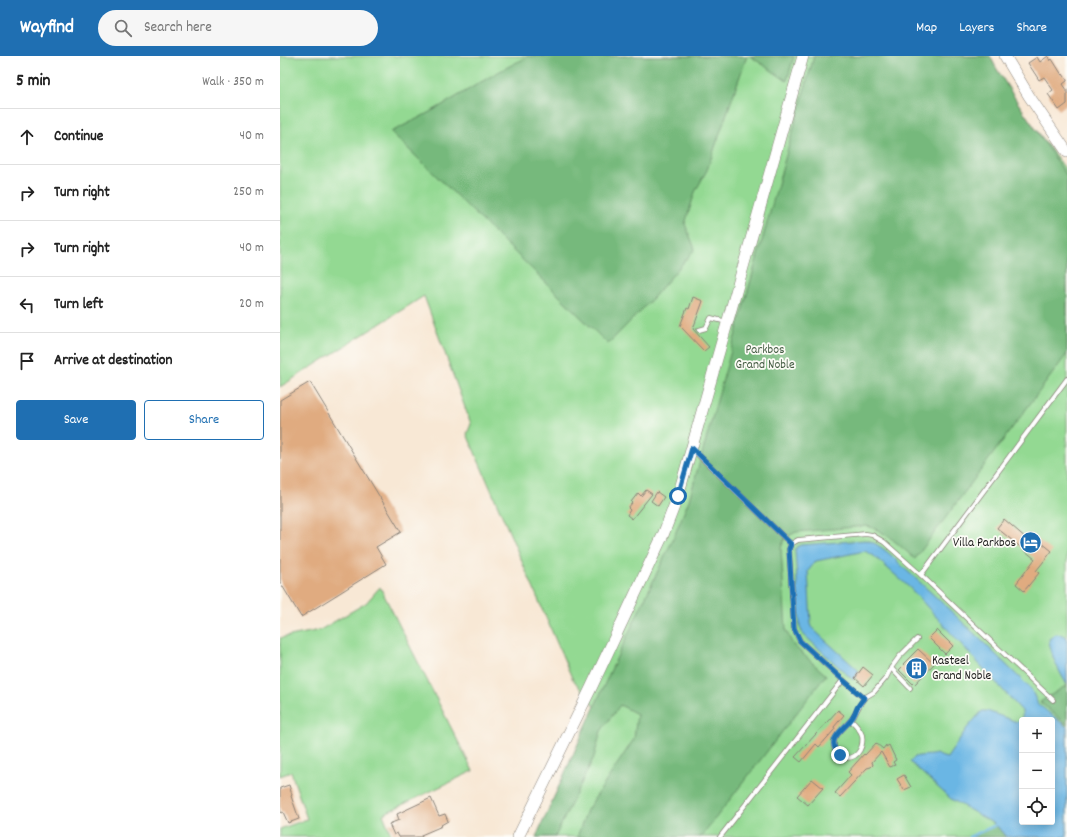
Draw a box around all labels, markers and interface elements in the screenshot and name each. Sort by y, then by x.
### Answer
search box [98,10,378,46]
text: Wayfind [20,15,74,42]
icon: search [112,17,134,39]
text: Search here [144,17,212,39]
text: Map [916,18,937,38]
text: Layers [959,18,994,38]
text: Share [1016,18,1047,38]
text: 5 min [16,70,50,94]
text: Walk · 350 m [202,73,264,92]
icon: ahead [16,126,38,148]
text: Continue [54,126,103,148]
text: 40 m [240,127,264,146]
icon: right [16,182,38,204]
text: Turn right [54,182,110,204]
text: 250 m [233,183,264,202]
icon: right [16,238,38,260]
text: Turn right [54,238,110,260]
text: 40 m [240,239,264,258]
icon: left [16,294,38,316]
text: Turn left [54,294,103,316]
text: 20 m [239,295,264,314]
park label: Parkbos Grand Noble [735,341,795,375]
icon: arrive [16,350,38,372]
text: Arrive at destination [54,350,172,372]
button: Save [16,400,136,440]
button: Share [144,400,264,440]
route start [669,487,687,505]
hotel icon: Villa Parkbos [1018,530,1044,556]
place label: Villa Parkbos [953,534,1016,553]
place label: Kasteel Grand Noble [932,652,991,686]
building icon: Kasteel Grand Noble [903,655,929,681]
map controls [1019,717,1055,825]
button: + [1019,717,1055,753]
route end [831,746,849,764]
button: − [1019,753,1055,789]
button: locate [1019,789,1055,825]

